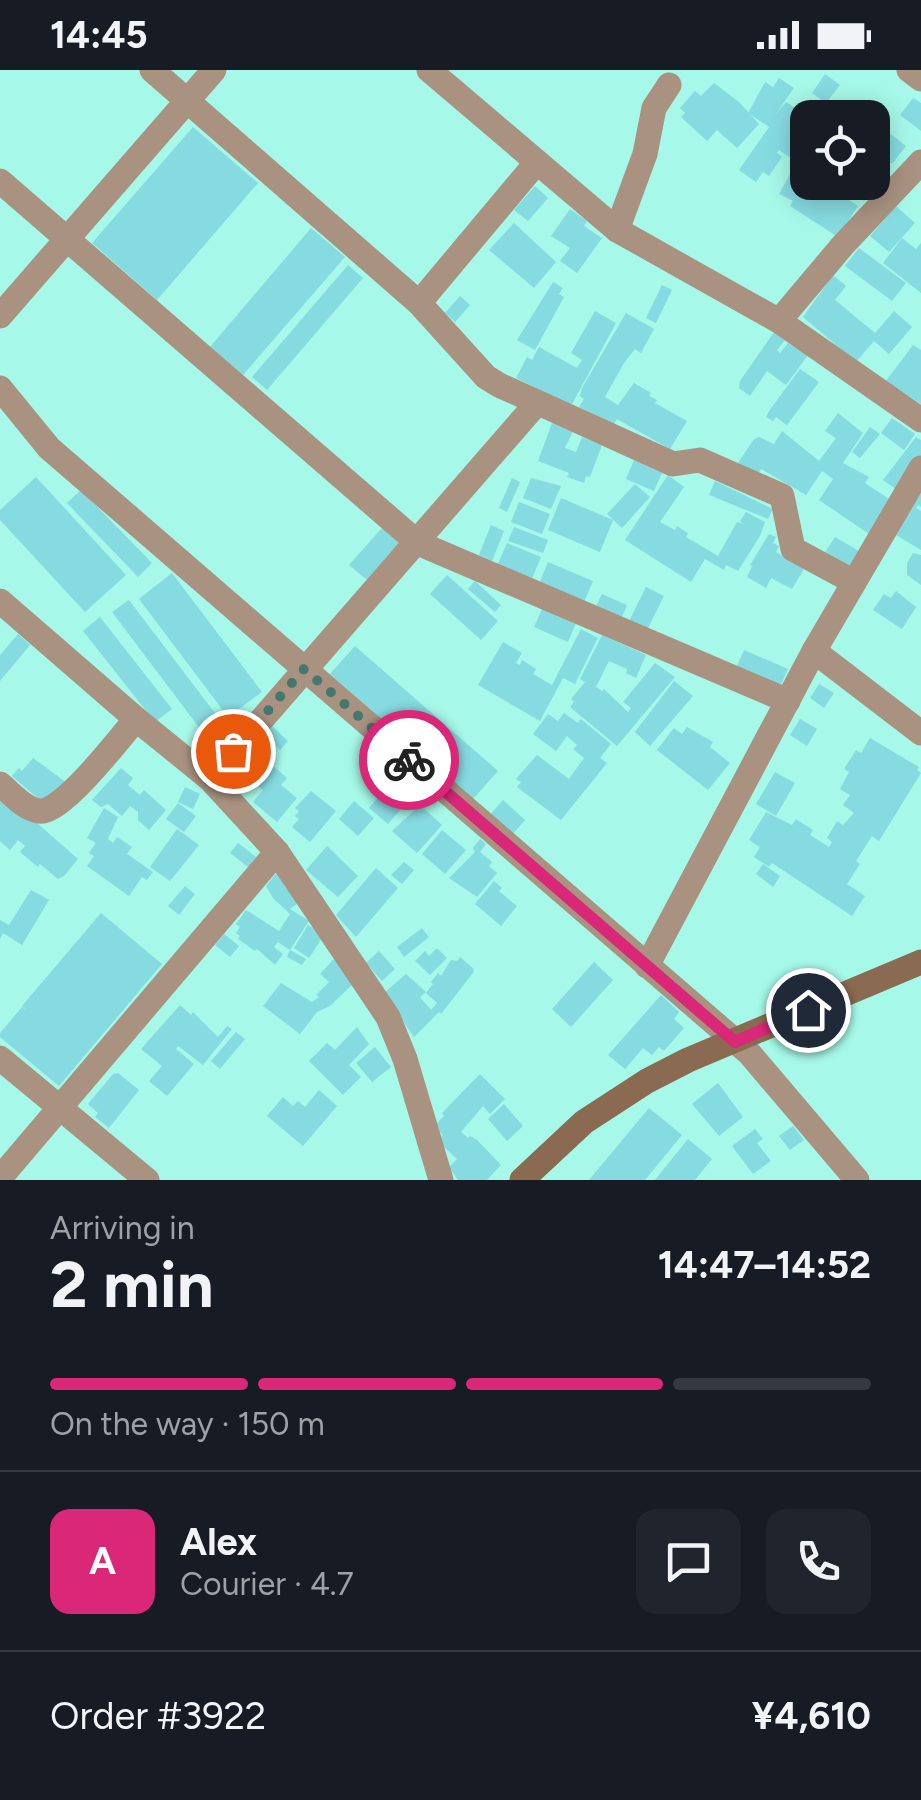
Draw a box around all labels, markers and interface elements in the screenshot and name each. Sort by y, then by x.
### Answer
text: 14:45 [50,12,148,58]
map controls [790,100,890,200]
button: locate [790,100,890,200]
pin [191,709,276,794]
courier [359,710,459,810]
icon: bag [206,724,261,779]
icon: bike [382,733,437,788]
pin [766,968,851,1053]
icon: home [781,983,836,1038]
text: Arriving in [50,1209,195,1247]
text: 14:47–14:52 [658,1242,871,1288]
text: 2 min [50,1245,214,1323]
text: On the way · 150 m [50,1405,325,1443]
button: chat [636,1509,741,1614]
button: phone [766,1509,871,1614]
text: Alex [180,1519,257,1565]
text: A [89,1538,116,1584]
text: Courier · 4.7 [180,1565,354,1603]
text: Order #3922 [50,1693,266,1739]
text: ¥4,610 [752,1693,871,1739]

